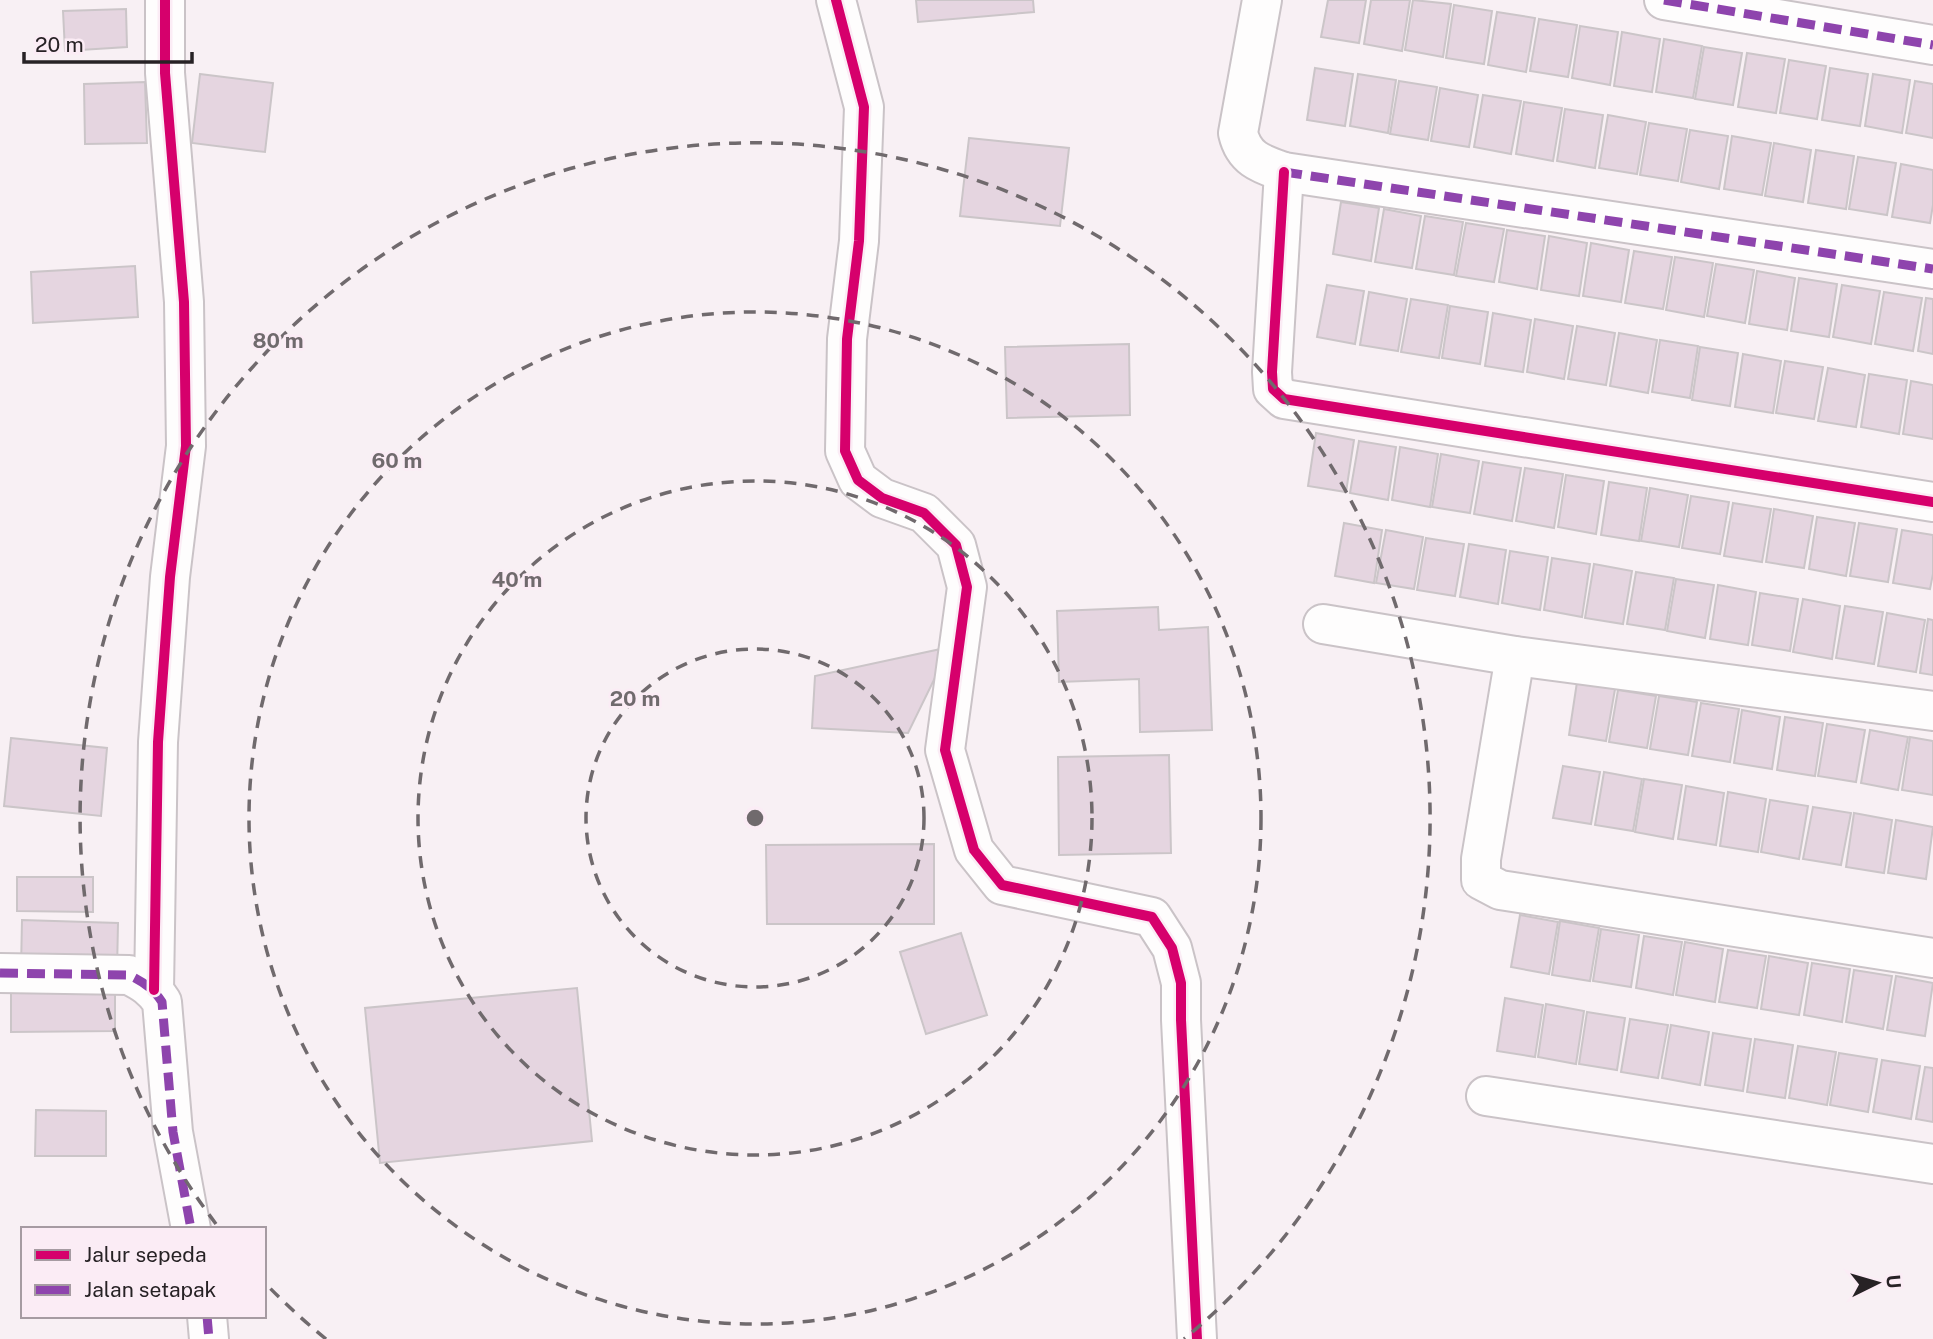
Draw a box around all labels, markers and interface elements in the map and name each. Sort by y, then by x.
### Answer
scale bar [24,21,192,65]
text: 20 m [35,32,84,57]
text: 80 m [252,328,304,353]
text: 60 m [372,448,422,473]
text: 40 m [492,567,542,592]
text: 20 m [610,686,660,711]
centre of rings [743,806,767,830]
legend [21,1227,266,1318]
text: Jalur sepeda [84,1242,207,1267]
north arrow [1842,1248,1912,1318]
text: U [1882,1274,1905,1289]
text: Jalan setapak [84,1277,217,1302]

